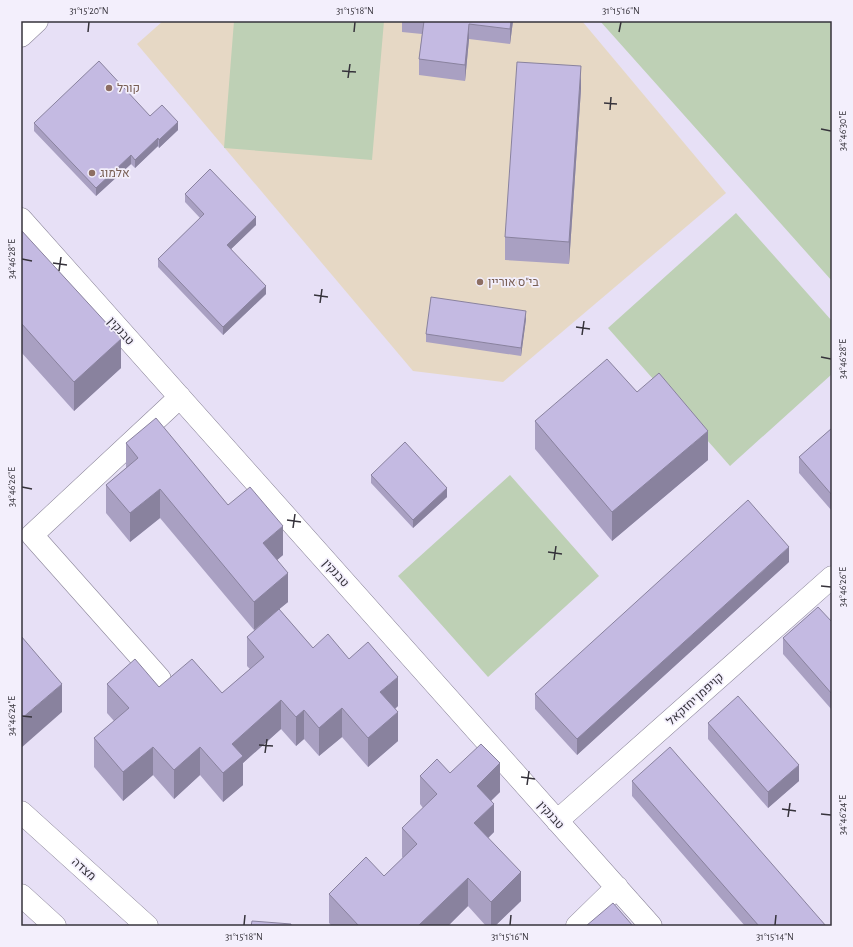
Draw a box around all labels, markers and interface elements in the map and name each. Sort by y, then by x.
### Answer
text: 31°15'20"N [69,6,109,16]
text: 31°15'18"N [336,6,374,16]
text: 31°15'16"N [602,6,640,16]
place label: קורל [117,82,140,94]
marker: קורל [104,83,114,93]
text: 34°46'30"E [838,111,848,151]
place label: אלמוג [100,167,130,179]
marker: אלמוג [87,168,97,178]
text: 34°46'28"E [7,239,17,279]
place label: בי"ס אוריין [488,276,539,288]
marker: בי"ס אוריין [475,277,485,287]
street label: טבנקין [106,315,136,347]
text: 34°46'28"E [838,339,848,379]
text: 34°46'26"E [7,467,17,507]
street label: טבנקין [321,557,351,589]
text: 34°46'26"E [838,567,848,607]
street label: קויפמן יחזקאל [664,671,726,727]
text: 34°46'24"E [7,696,17,736]
text: 34°46'24"E [838,795,848,835]
street label: טבנקין [536,799,566,831]
street label: מצדה [70,855,98,883]
text: 31°15'18"N [225,932,263,942]
text: 31°15'16"N [491,932,529,942]
text: 31°15'14"N [756,932,794,942]

